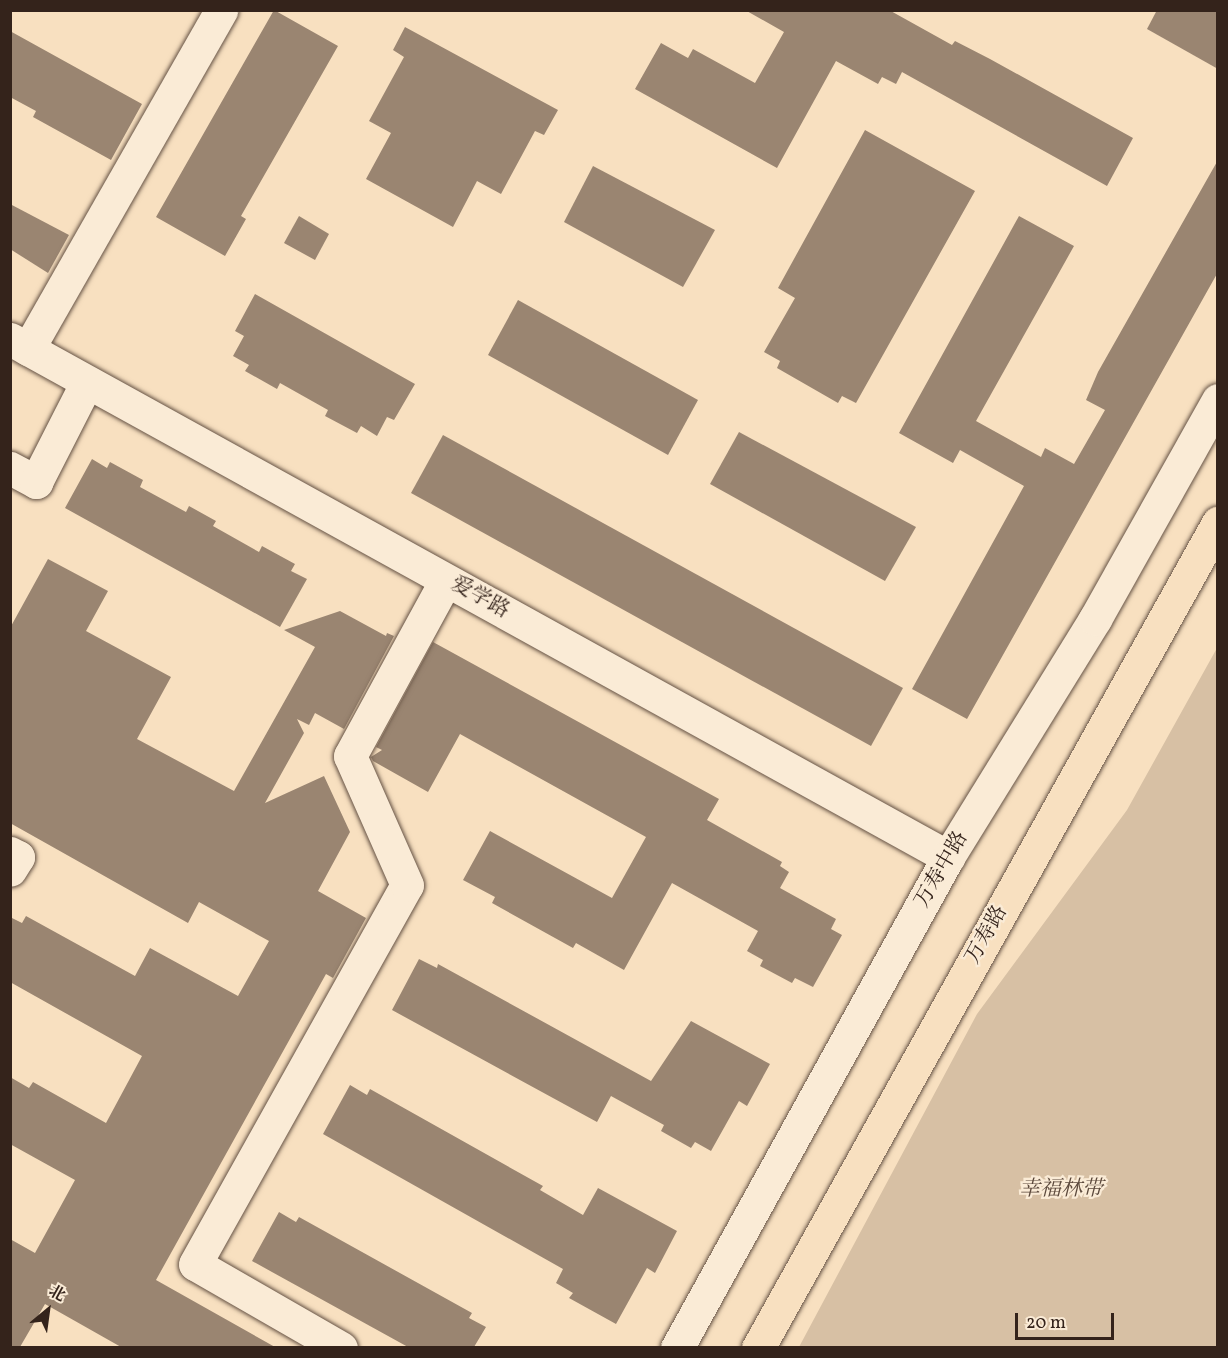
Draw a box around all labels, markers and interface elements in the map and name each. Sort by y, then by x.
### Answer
street label: 爱学路 [446,572,514,624]
street label: 万寿中路 [910,827,974,913]
street label: 万寿路 [961,901,1013,969]
park label: 幸福林带 [1019,1177,1103,1203]
north arrow [18,1280,78,1340]
text: 北 [44,1281,69,1308]
scale bar [1018,1301,1117,1339]
text: 20 m [1026,1311,1066,1336]

